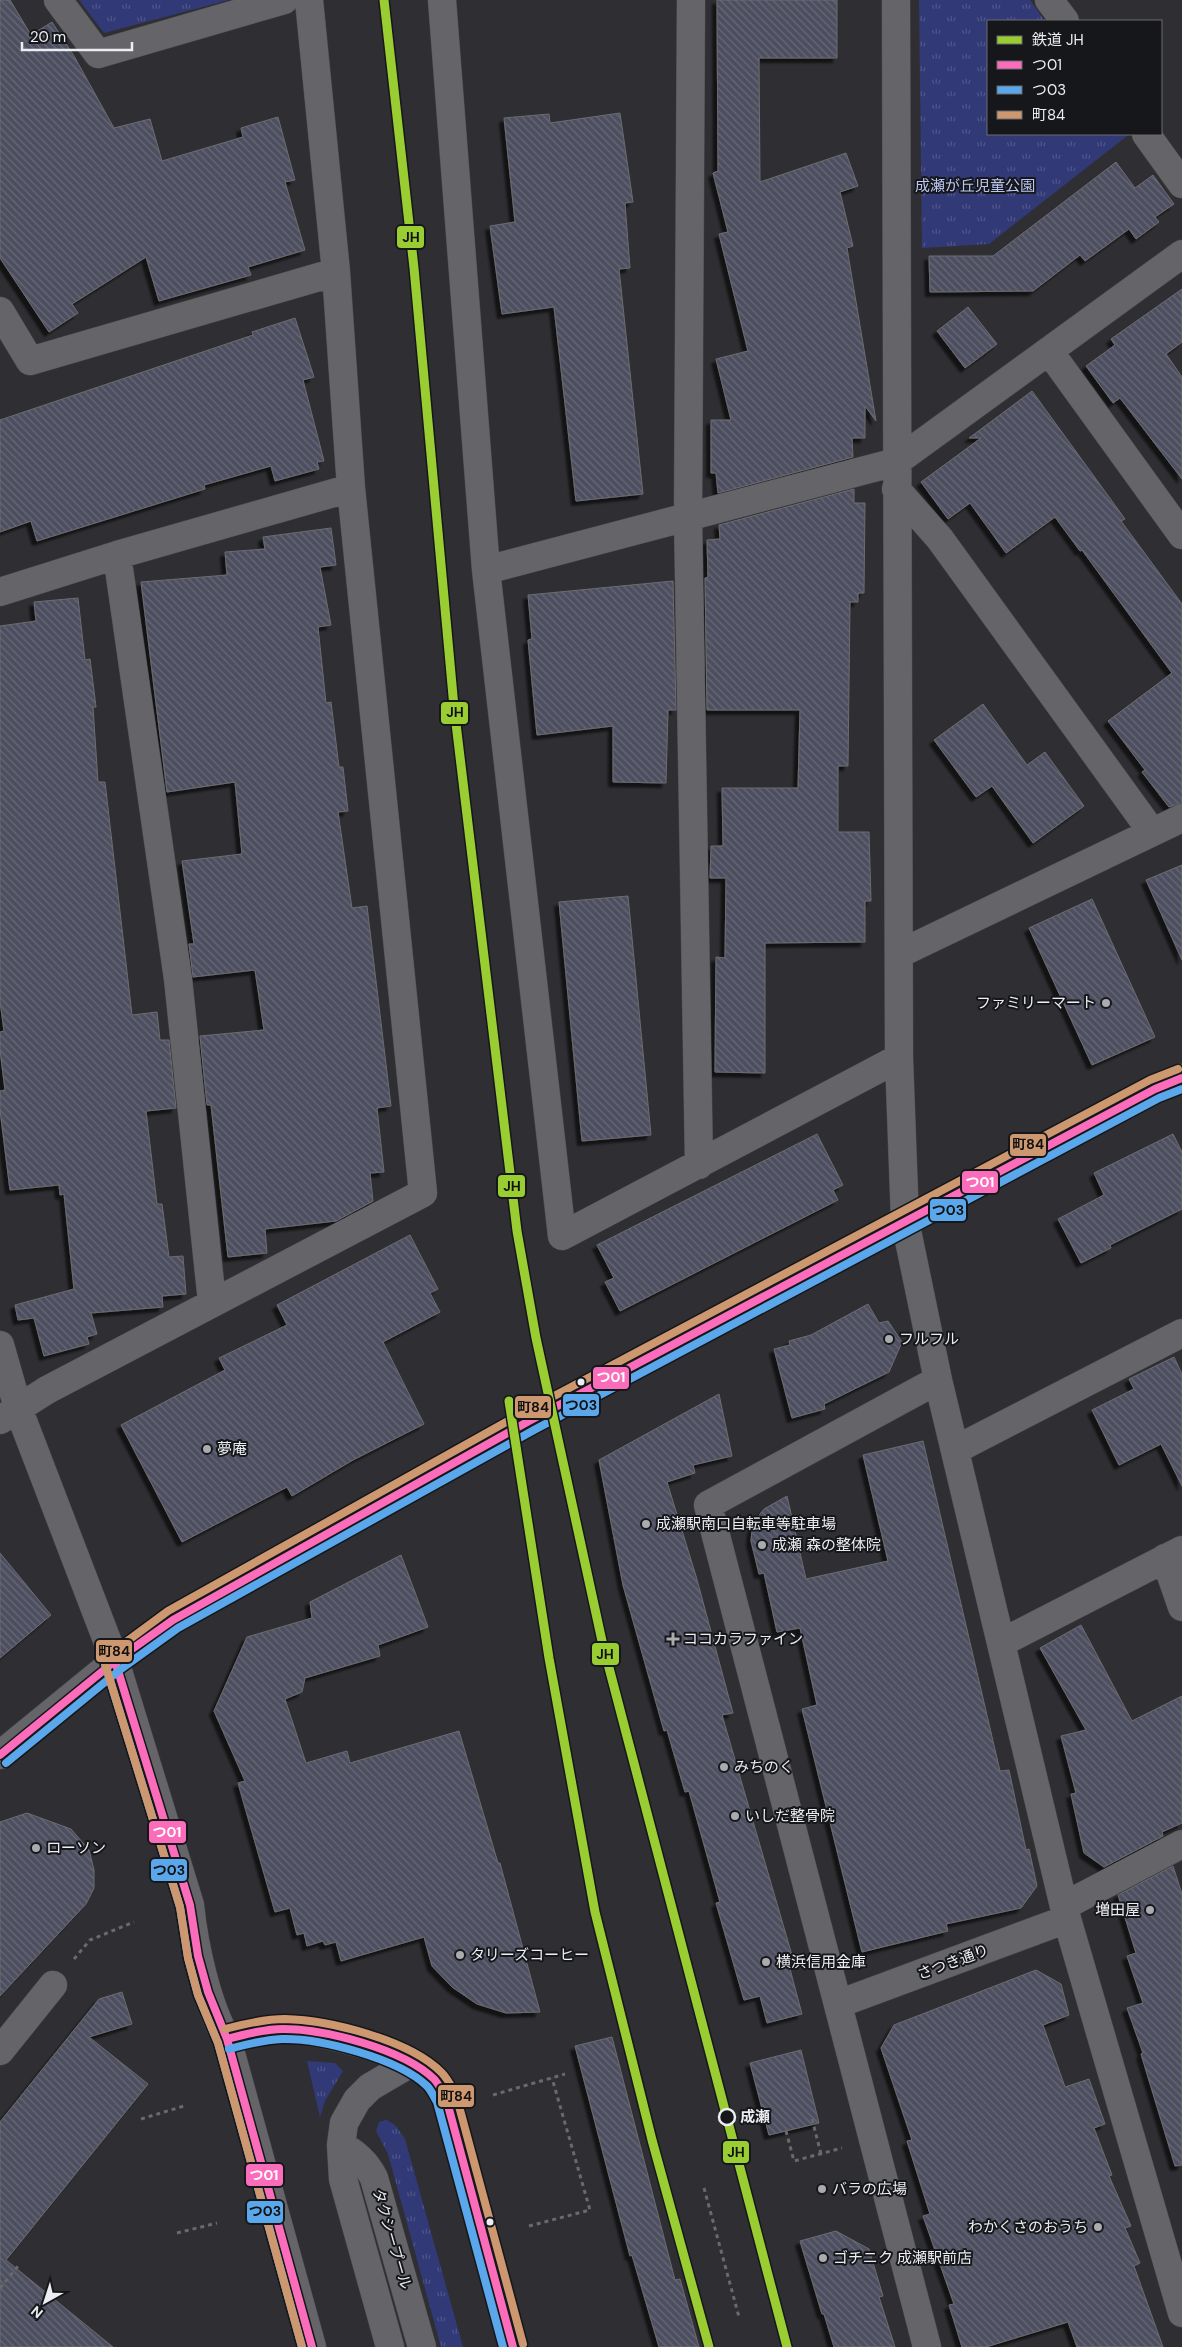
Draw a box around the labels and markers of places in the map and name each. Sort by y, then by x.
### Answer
place label: ファミリーマート [976,993,1096,1013]
marker: ファミリーマート [1100,997,1112,1009]
place label: フルフル [899,1329,959,1349]
marker: フルフル [883,1333,895,1345]
unlabelled marker [576,1377,586,1387]
place label: 夢庵 [217,1439,247,1459]
marker: 夢庵 [201,1443,213,1455]
place label: 成瀬駅南口自転車等駐車場 [656,1514,836,1534]
marker: 成瀬駅南口自転車等駐車場 [640,1518,652,1530]
place label: 成瀬 森の整体院 [772,1535,881,1555]
marker: 成瀬 森の整体院 [756,1539,768,1551]
place label: ココカラファイン [683,1629,803,1649]
marker: ココカラファイン [667,1633,679,1645]
place label: みちのく [734,1757,794,1777]
marker: みちのく [718,1761,730,1773]
place label: いしだ整骨院 [745,1806,835,1826]
marker: いしだ整骨院 [729,1810,741,1822]
place label: ローソン [46,1838,106,1858]
marker: ローソン [30,1842,42,1854]
place label: 増田屋 [1095,1900,1140,1920]
marker: 増田屋 [1144,1904,1156,1916]
place label: タリーズコーヒー [470,1945,589,1965]
marker: タリーズコーヒー [454,1949,466,1961]
place label: 横浜信用金庫 [776,1952,866,1972]
marker: 横浜信用金庫 [760,1956,772,1968]
place label: 成瀬 [740,2107,770,2127]
marker: 成瀬 [718,2108,736,2126]
place label: バラの広場 [832,2179,907,2199]
marker: バラの広場 [816,2183,828,2195]
unlabelled marker [485,2217,495,2227]
place label: わかくさのおうち [968,2217,1088,2237]
marker: わかくさのおうち [1092,2221,1104,2233]
place label: ゴチニク 成瀬駅前店 [833,2248,972,2268]
marker: ゴチニク 成瀬駅前店 [817,2252,829,2264]

